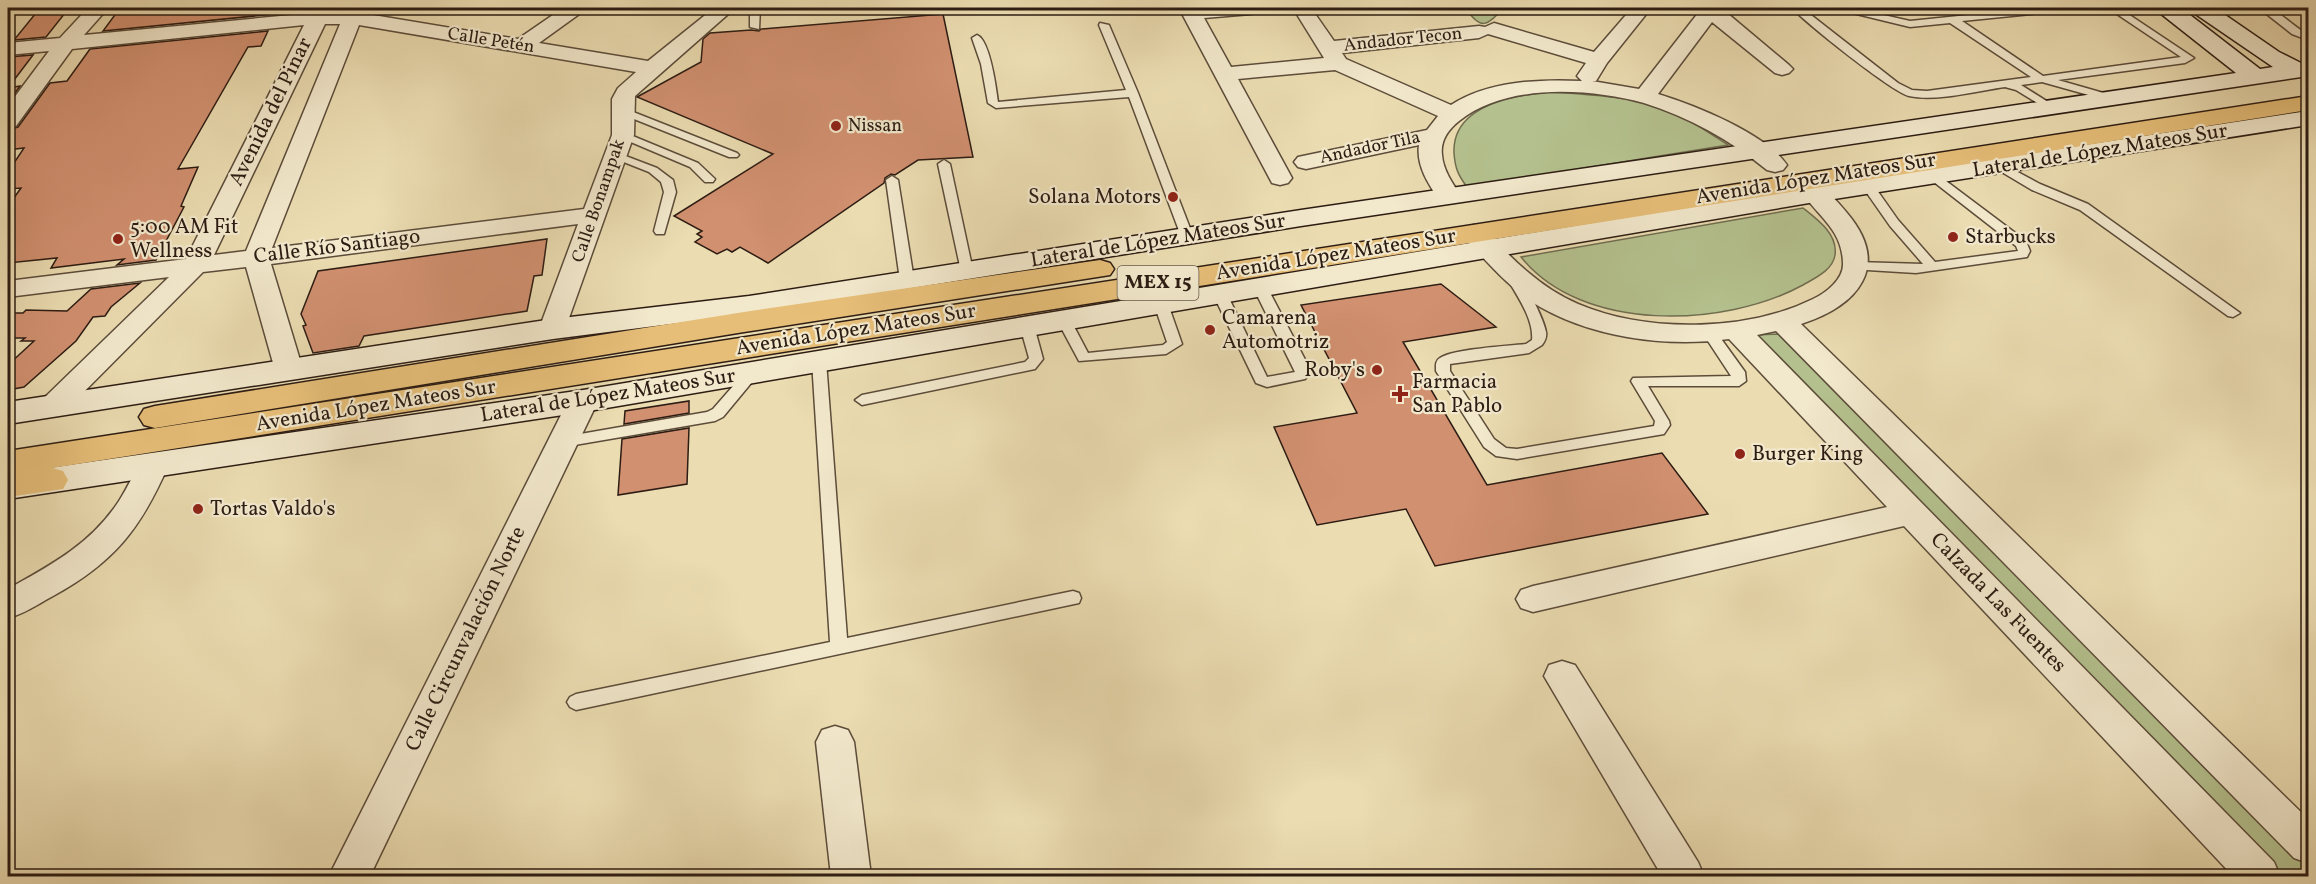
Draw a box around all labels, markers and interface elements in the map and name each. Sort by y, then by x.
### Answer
street label: Andador Tecon [1342,21,1464,59]
street label: Calle Petén [446,22,536,60]
street label: Avenida del Pinar [222,33,320,191]
place label: Nissan [848,114,902,139]
street label: Lateral de López Mateos Sur [1970,116,2230,185]
marker: Nissan [829,119,843,133]
street label: Andador Tila [1317,125,1423,171]
street label: Calle Bonampak [566,136,632,266]
street label: Avenida López Mateos Sur [1694,146,1938,212]
place label: Solana Motors [1028,183,1161,212]
marker: Solana Motors [1166,190,1180,204]
street label: Lateral de López Mateos Sur [1028,206,1288,275]
place label: 5:00 AM Fit Wellness [130,213,238,266]
street label: Calle Río Santiago [252,222,422,272]
street label: Avenida López Mateos Sur [1214,222,1458,288]
place label: Starbucks [1965,223,2056,252]
marker: Starbucks [1946,230,1960,244]
marker: 5:00 AM Fit Wellness [111,232,125,246]
road number: MEX 15 [1118,266,1198,300]
street label: Avenida López Mateos Sur [734,297,978,363]
place label: Camarena Automotriz [1222,304,1329,357]
marker: Camarena Automotriz [1203,323,1217,337]
place label: Roby's [1304,356,1365,385]
street label: Lateral de López Mateos Sur [478,361,738,430]
marker: Roby's [1370,363,1384,377]
place label: Farmacia San Pablo [1412,368,1502,421]
street label: Avenida López Mateos Sur [254,373,498,439]
marker: Farmacia San Pablo [1393,387,1407,401]
place label: Burger King [1752,440,1863,469]
marker: Burger King [1733,447,1747,461]
place label: Tortas Valdo's [210,495,336,524]
marker: Tortas Valdo's [191,502,205,516]
street label: Calle Circunvalación Norte [399,522,533,756]
street label: Calzada Las Fuentes [1923,526,2073,680]

